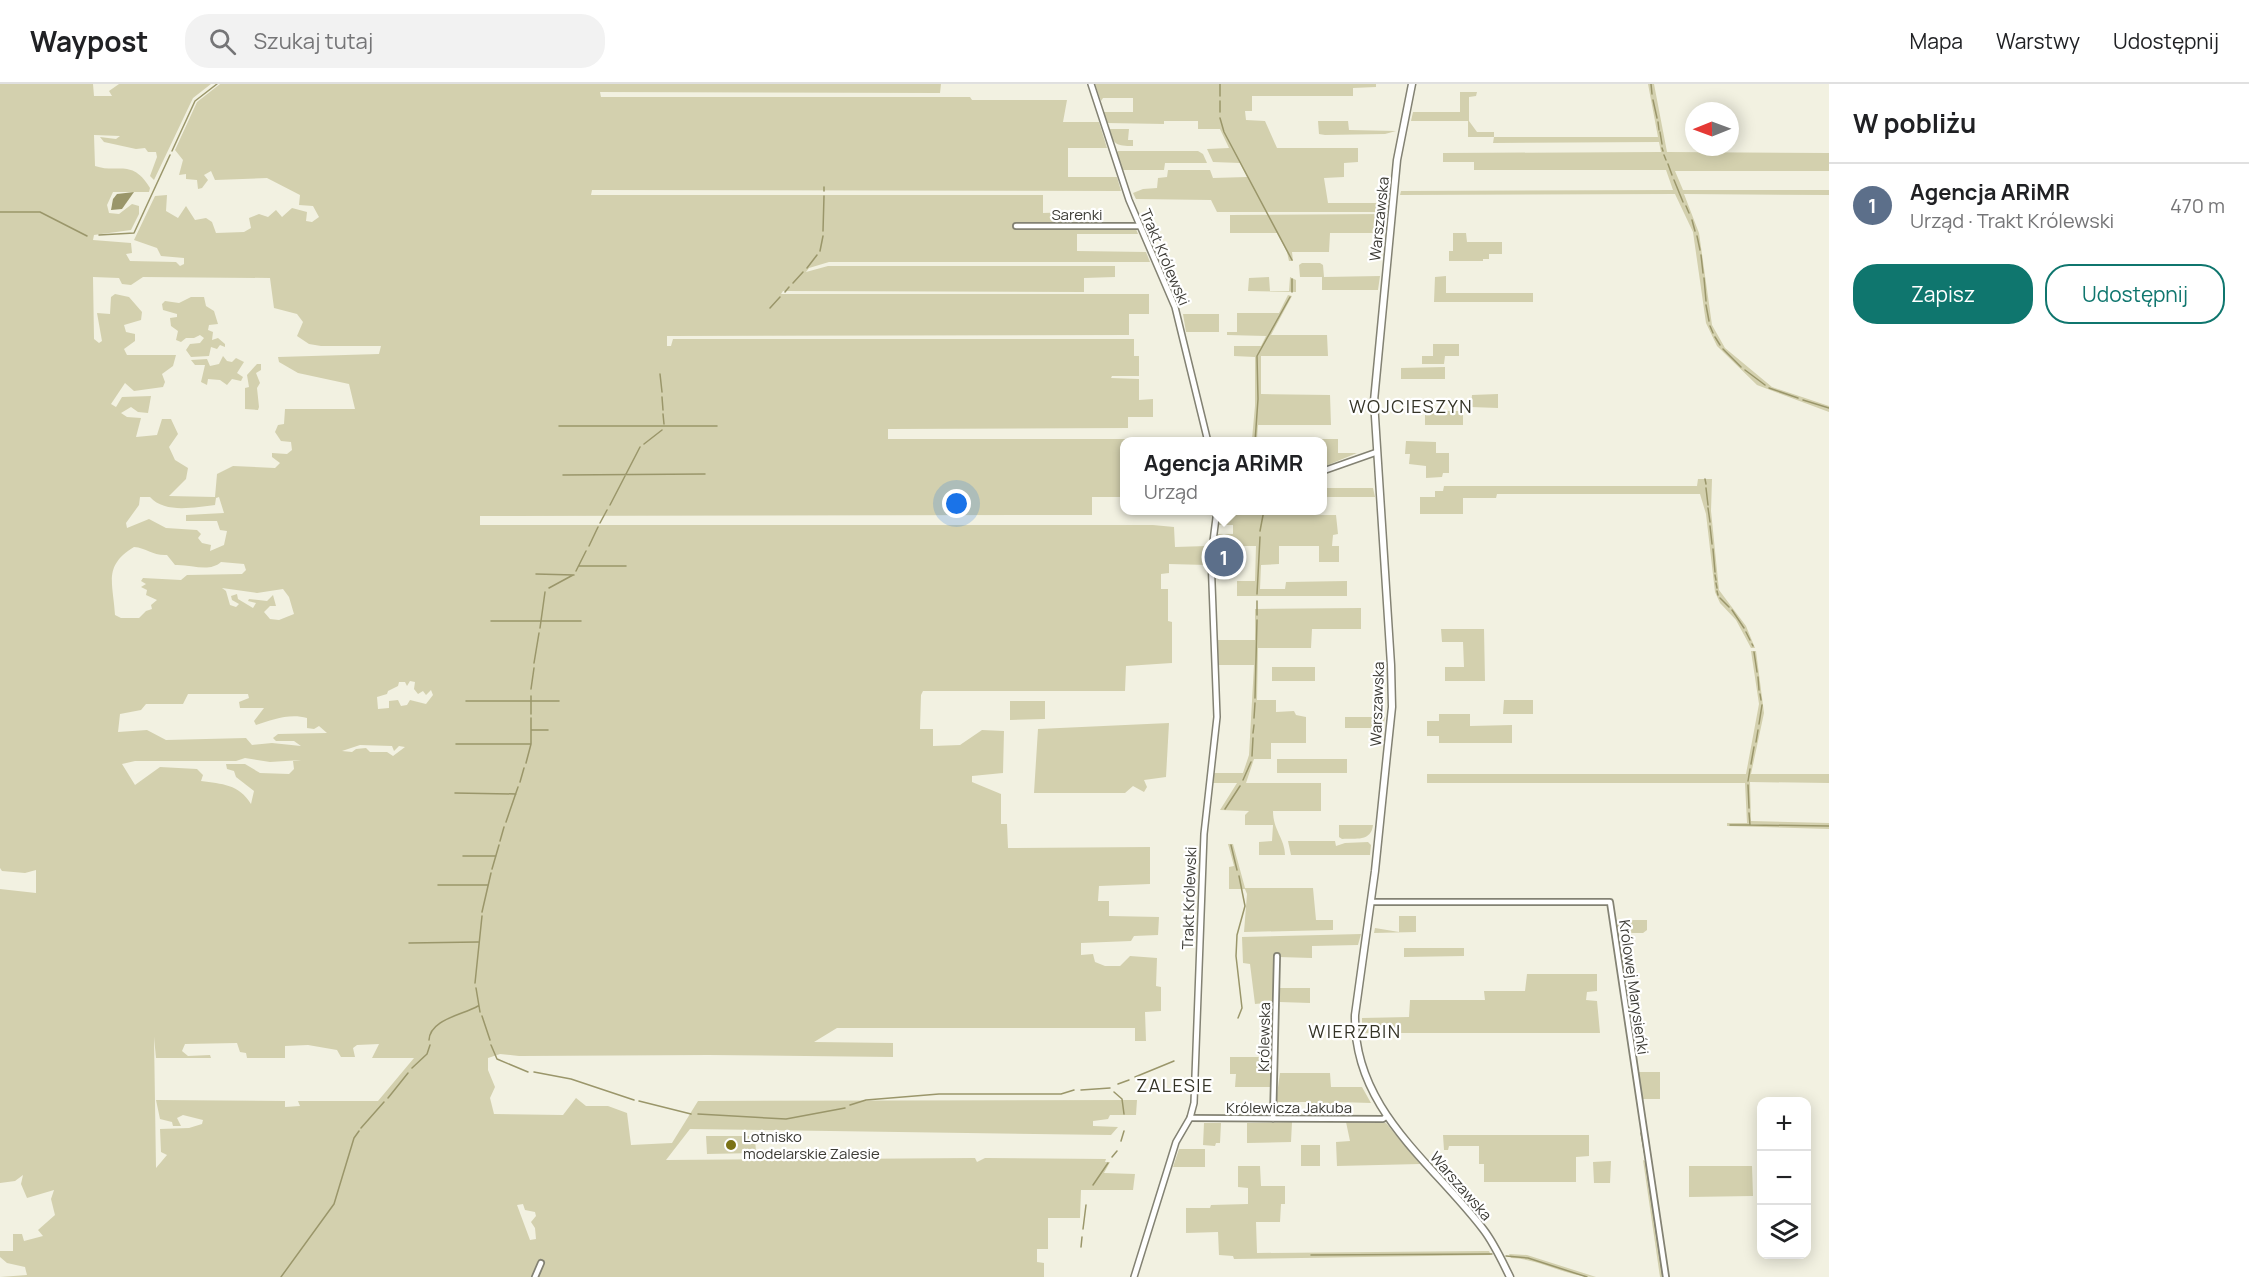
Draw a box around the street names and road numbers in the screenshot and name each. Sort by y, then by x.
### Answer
street label: Warszawska [1364,176,1394,262]
street label: Sarenki [1051,204,1103,225]
street label: Trakt Królewski [1135,205,1195,309]
street label: Warszawska [1365,661,1389,747]
street label: Trakt Królewski [1177,846,1201,950]
street label: Królowej Marysieńki [1614,918,1654,1056]
street label: Królewska [1253,1002,1275,1072]
street label: Królewicza Jakuba [1226,1097,1352,1118]
street label: Warszawska [1425,1147,1497,1225]

